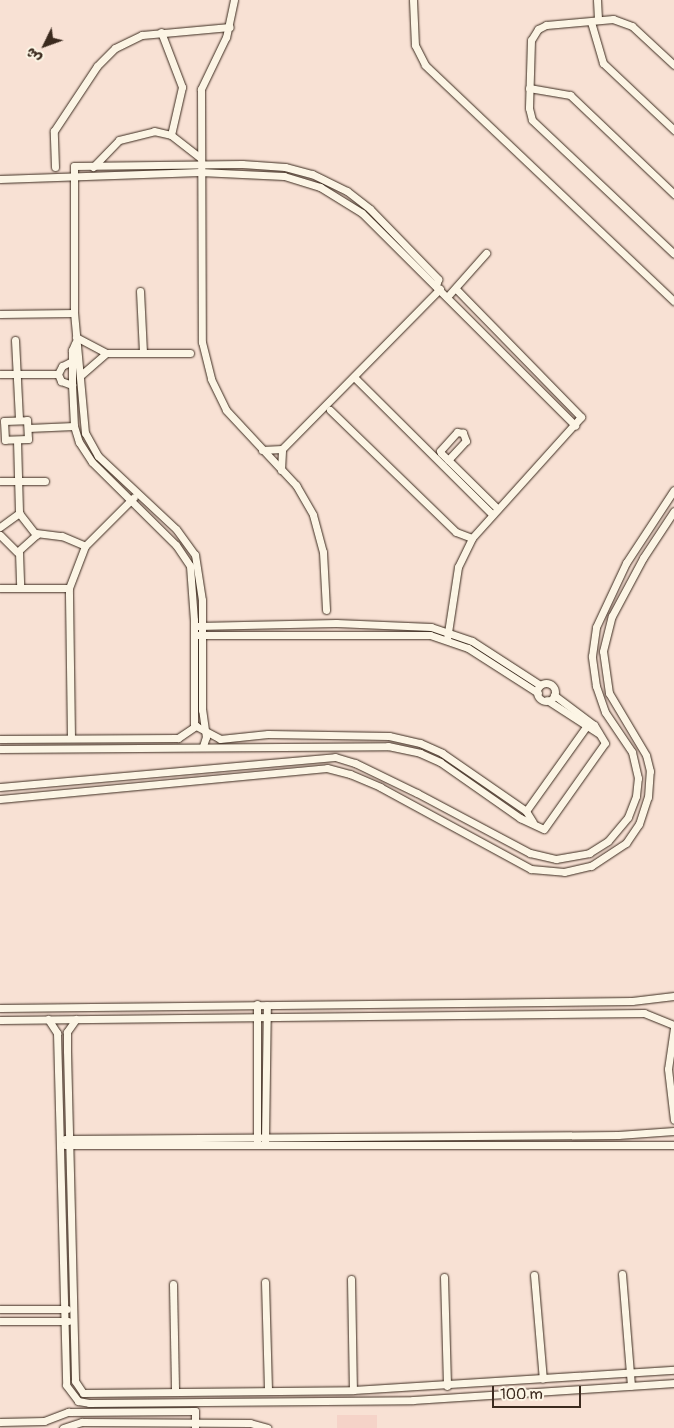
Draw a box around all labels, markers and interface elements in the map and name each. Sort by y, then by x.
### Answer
north arrow [20,20,70,70]
text: ش [22,44,45,67]
scale bar [494,1376,583,1408]
text: 100 m [500,1385,543,1404]

